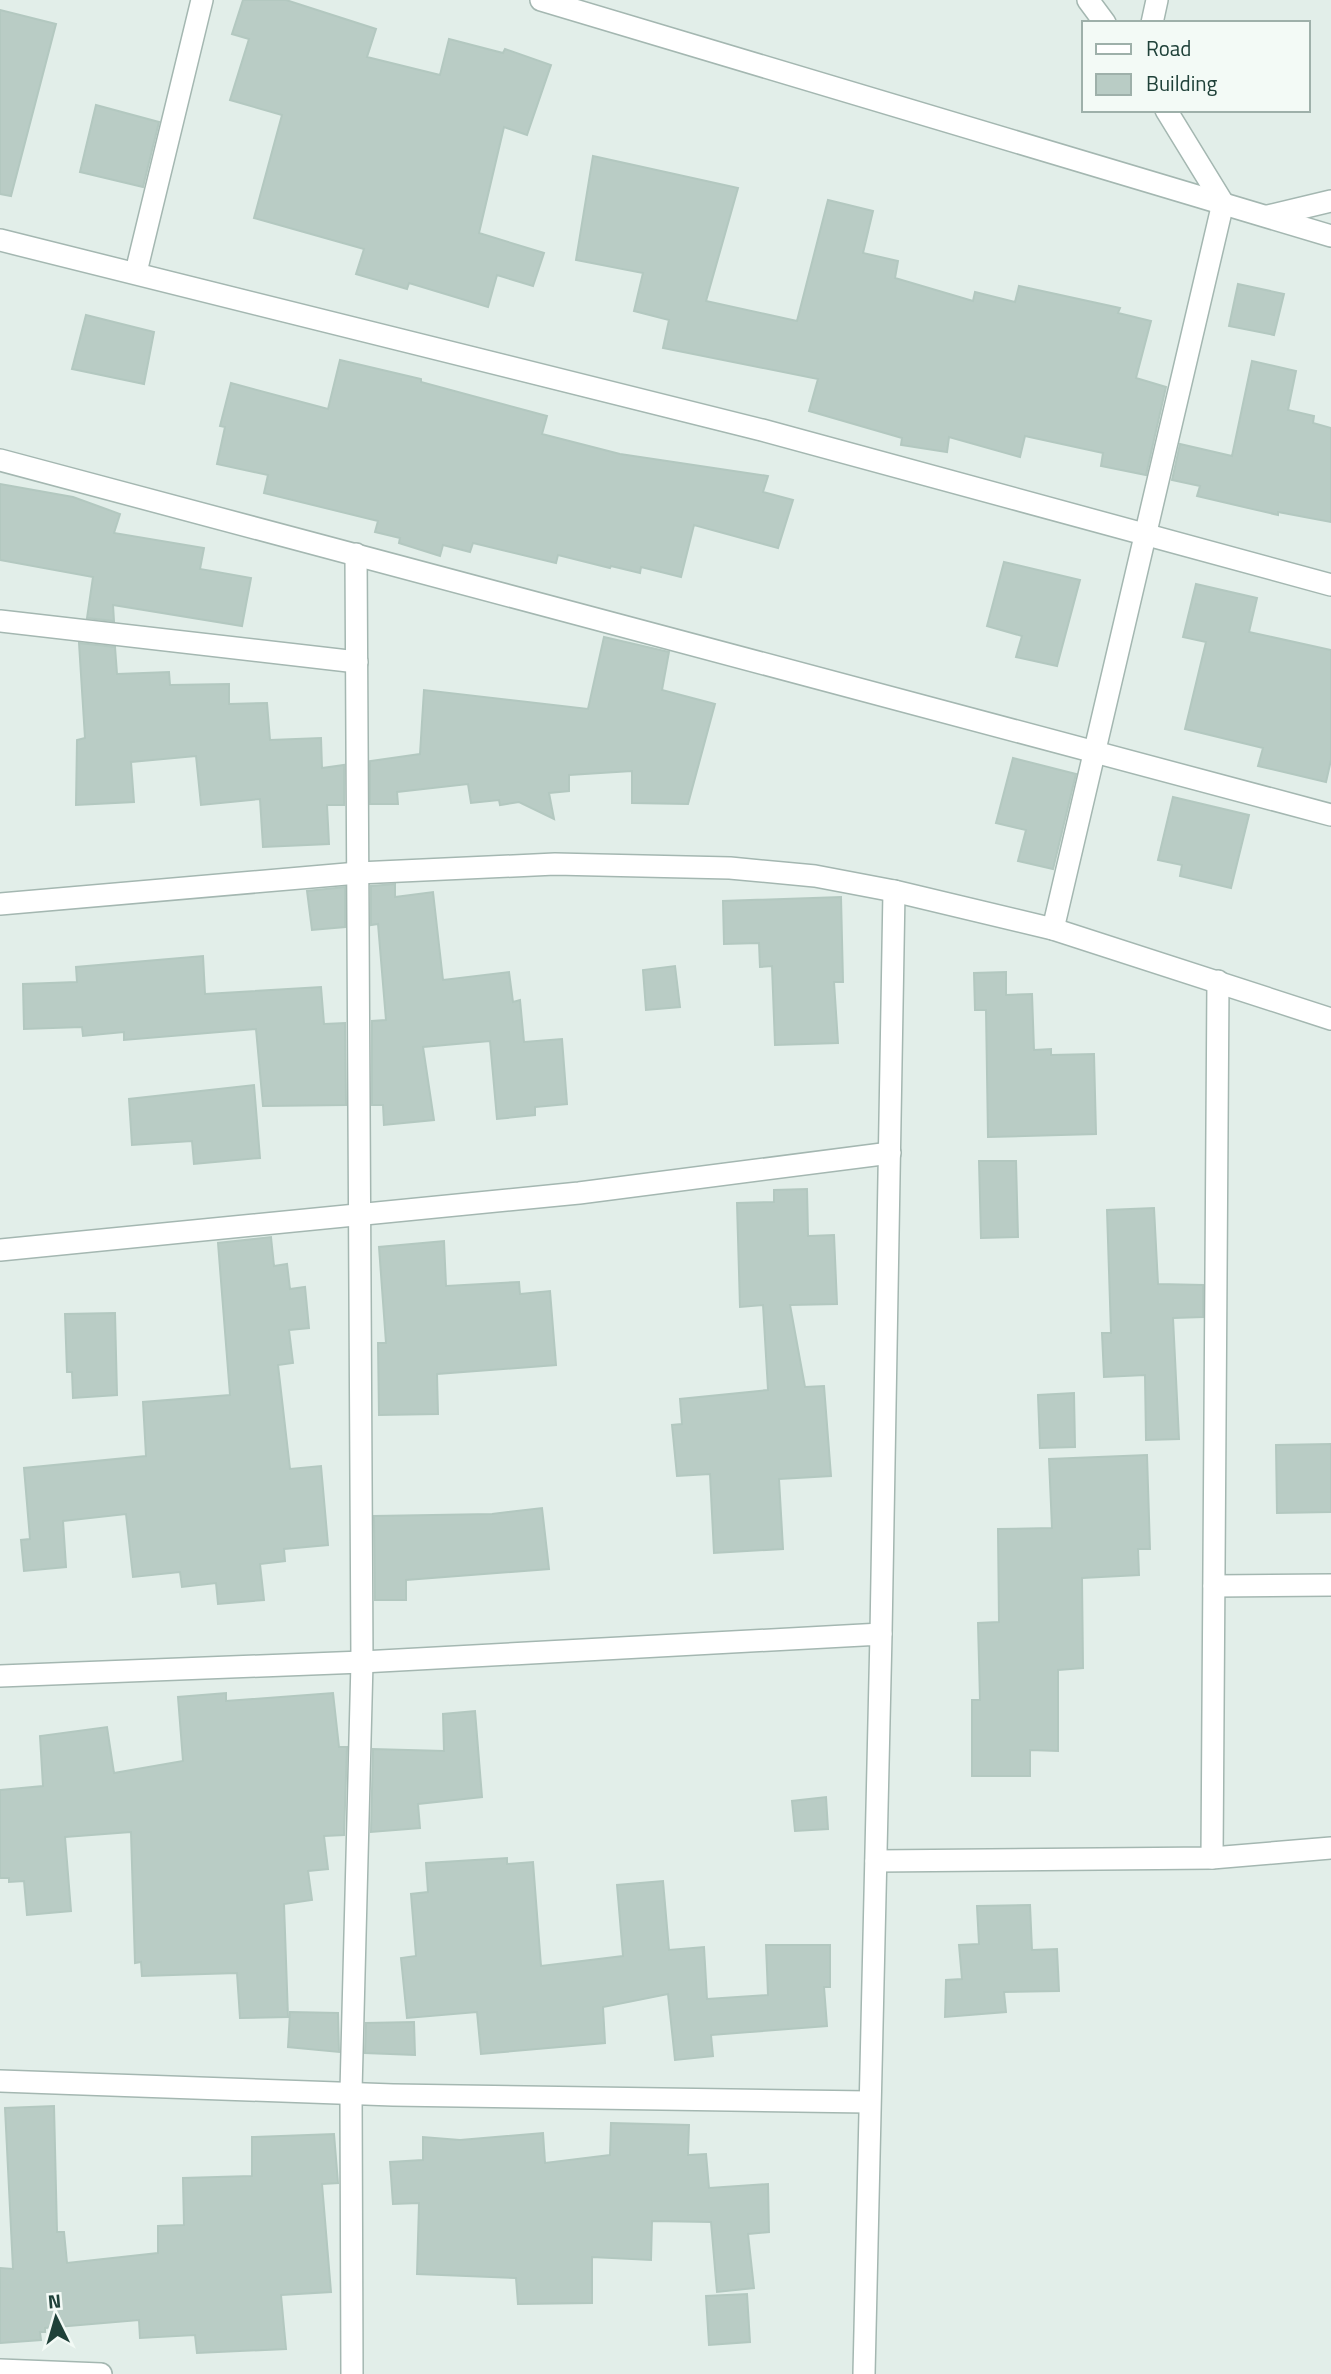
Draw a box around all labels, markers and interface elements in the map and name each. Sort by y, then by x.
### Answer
legend [1082,21,1310,112]
text: Road [1146,32,1191,64]
text: Building [1146,67,1218,99]
north arrow [21,2283,91,2353]
text: N [47,2286,62,2316]

